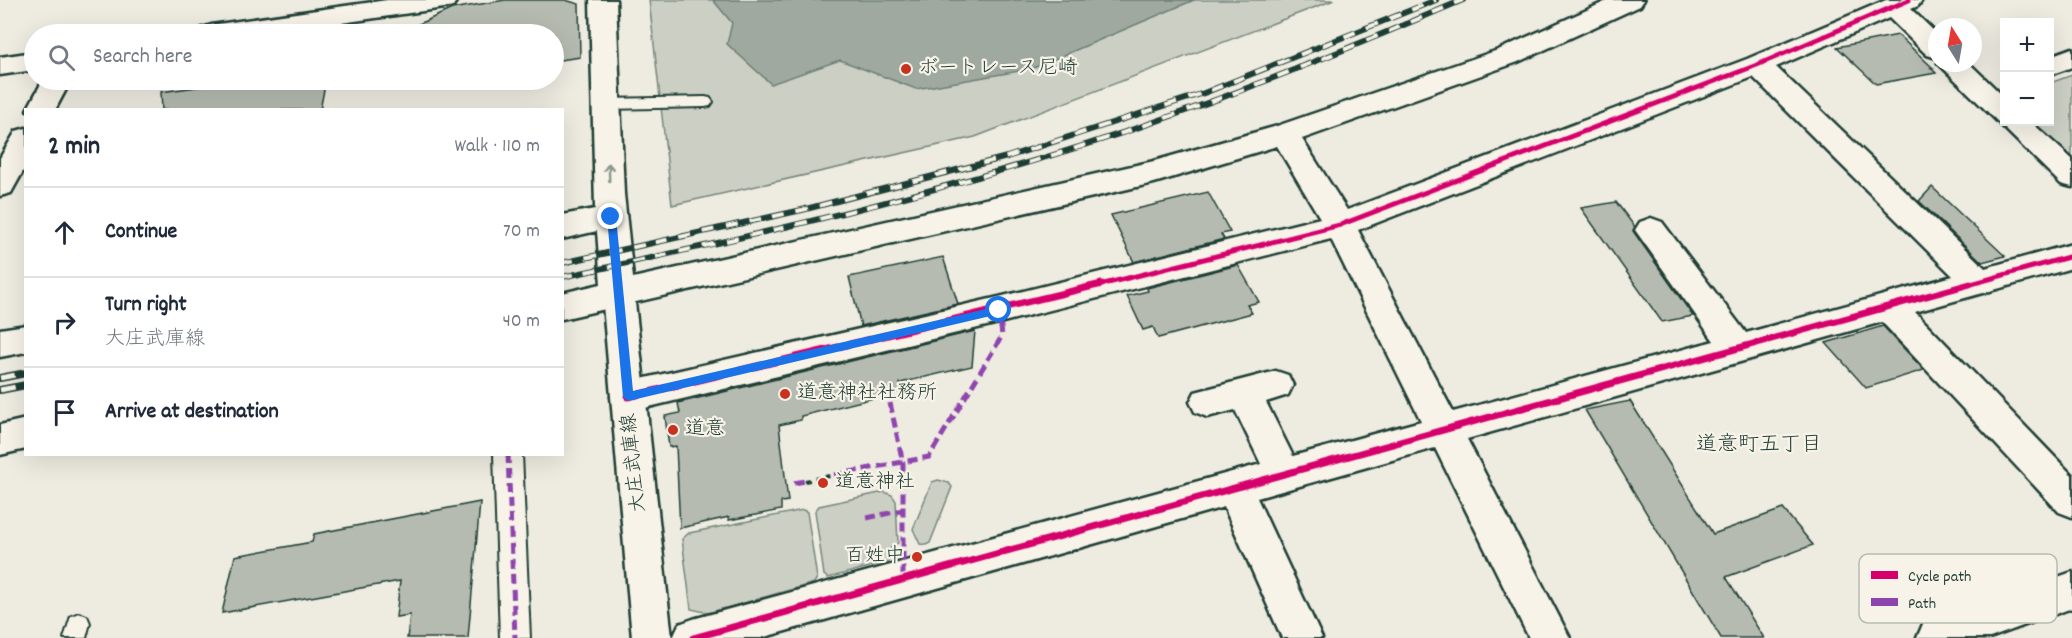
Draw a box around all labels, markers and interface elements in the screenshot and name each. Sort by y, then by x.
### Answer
north arrow [1928,18,1982,72]
map controls [2000,18,2054,126]
button: + [2000,18,2054,72]
search box [24,24,564,90]
icon: search [45,41,78,74]
text: Search here [93,42,192,73]
place label: ボートレース尼崎 [918,55,1078,83]
marker: ボートレース尼崎 [899,62,913,76]
button: − [2000,72,2054,126]
text: 2 min [48,129,100,166]
text: Walk · 110 m [454,133,540,161]
one-way arrow [603,163,614,183]
route end [597,203,623,229]
icon: ahead [48,216,81,249]
text: Continue [105,217,177,248]
text: 70 m [503,218,540,246]
text: Turn right [105,290,187,321]
route start [985,296,1011,322]
icon: right [48,306,81,339]
text: 40 m [502,308,540,336]
text: 大庄武庫線 [105,326,205,354]
place label: 道意神社社務所 [797,380,937,408]
marker: 道意神社社務所 [778,387,792,401]
icon: arrive [48,396,81,429]
text: Arrive at destination [105,397,279,428]
street label: 大庄武庫線 [616,412,654,514]
place label: 道意 [685,416,725,444]
marker: 道意 [666,423,680,437]
district label: 道意町五丁目 [1696,431,1822,461]
place label: 道意神社 [835,469,915,497]
marker: 道意神社 [816,476,830,490]
place label: 百姓中 [845,543,905,571]
marker: 百姓中 [910,550,924,564]
legend [1859,554,2057,623]
text: Cycle path [1908,566,1971,589]
text: Path [1908,593,1936,616]

